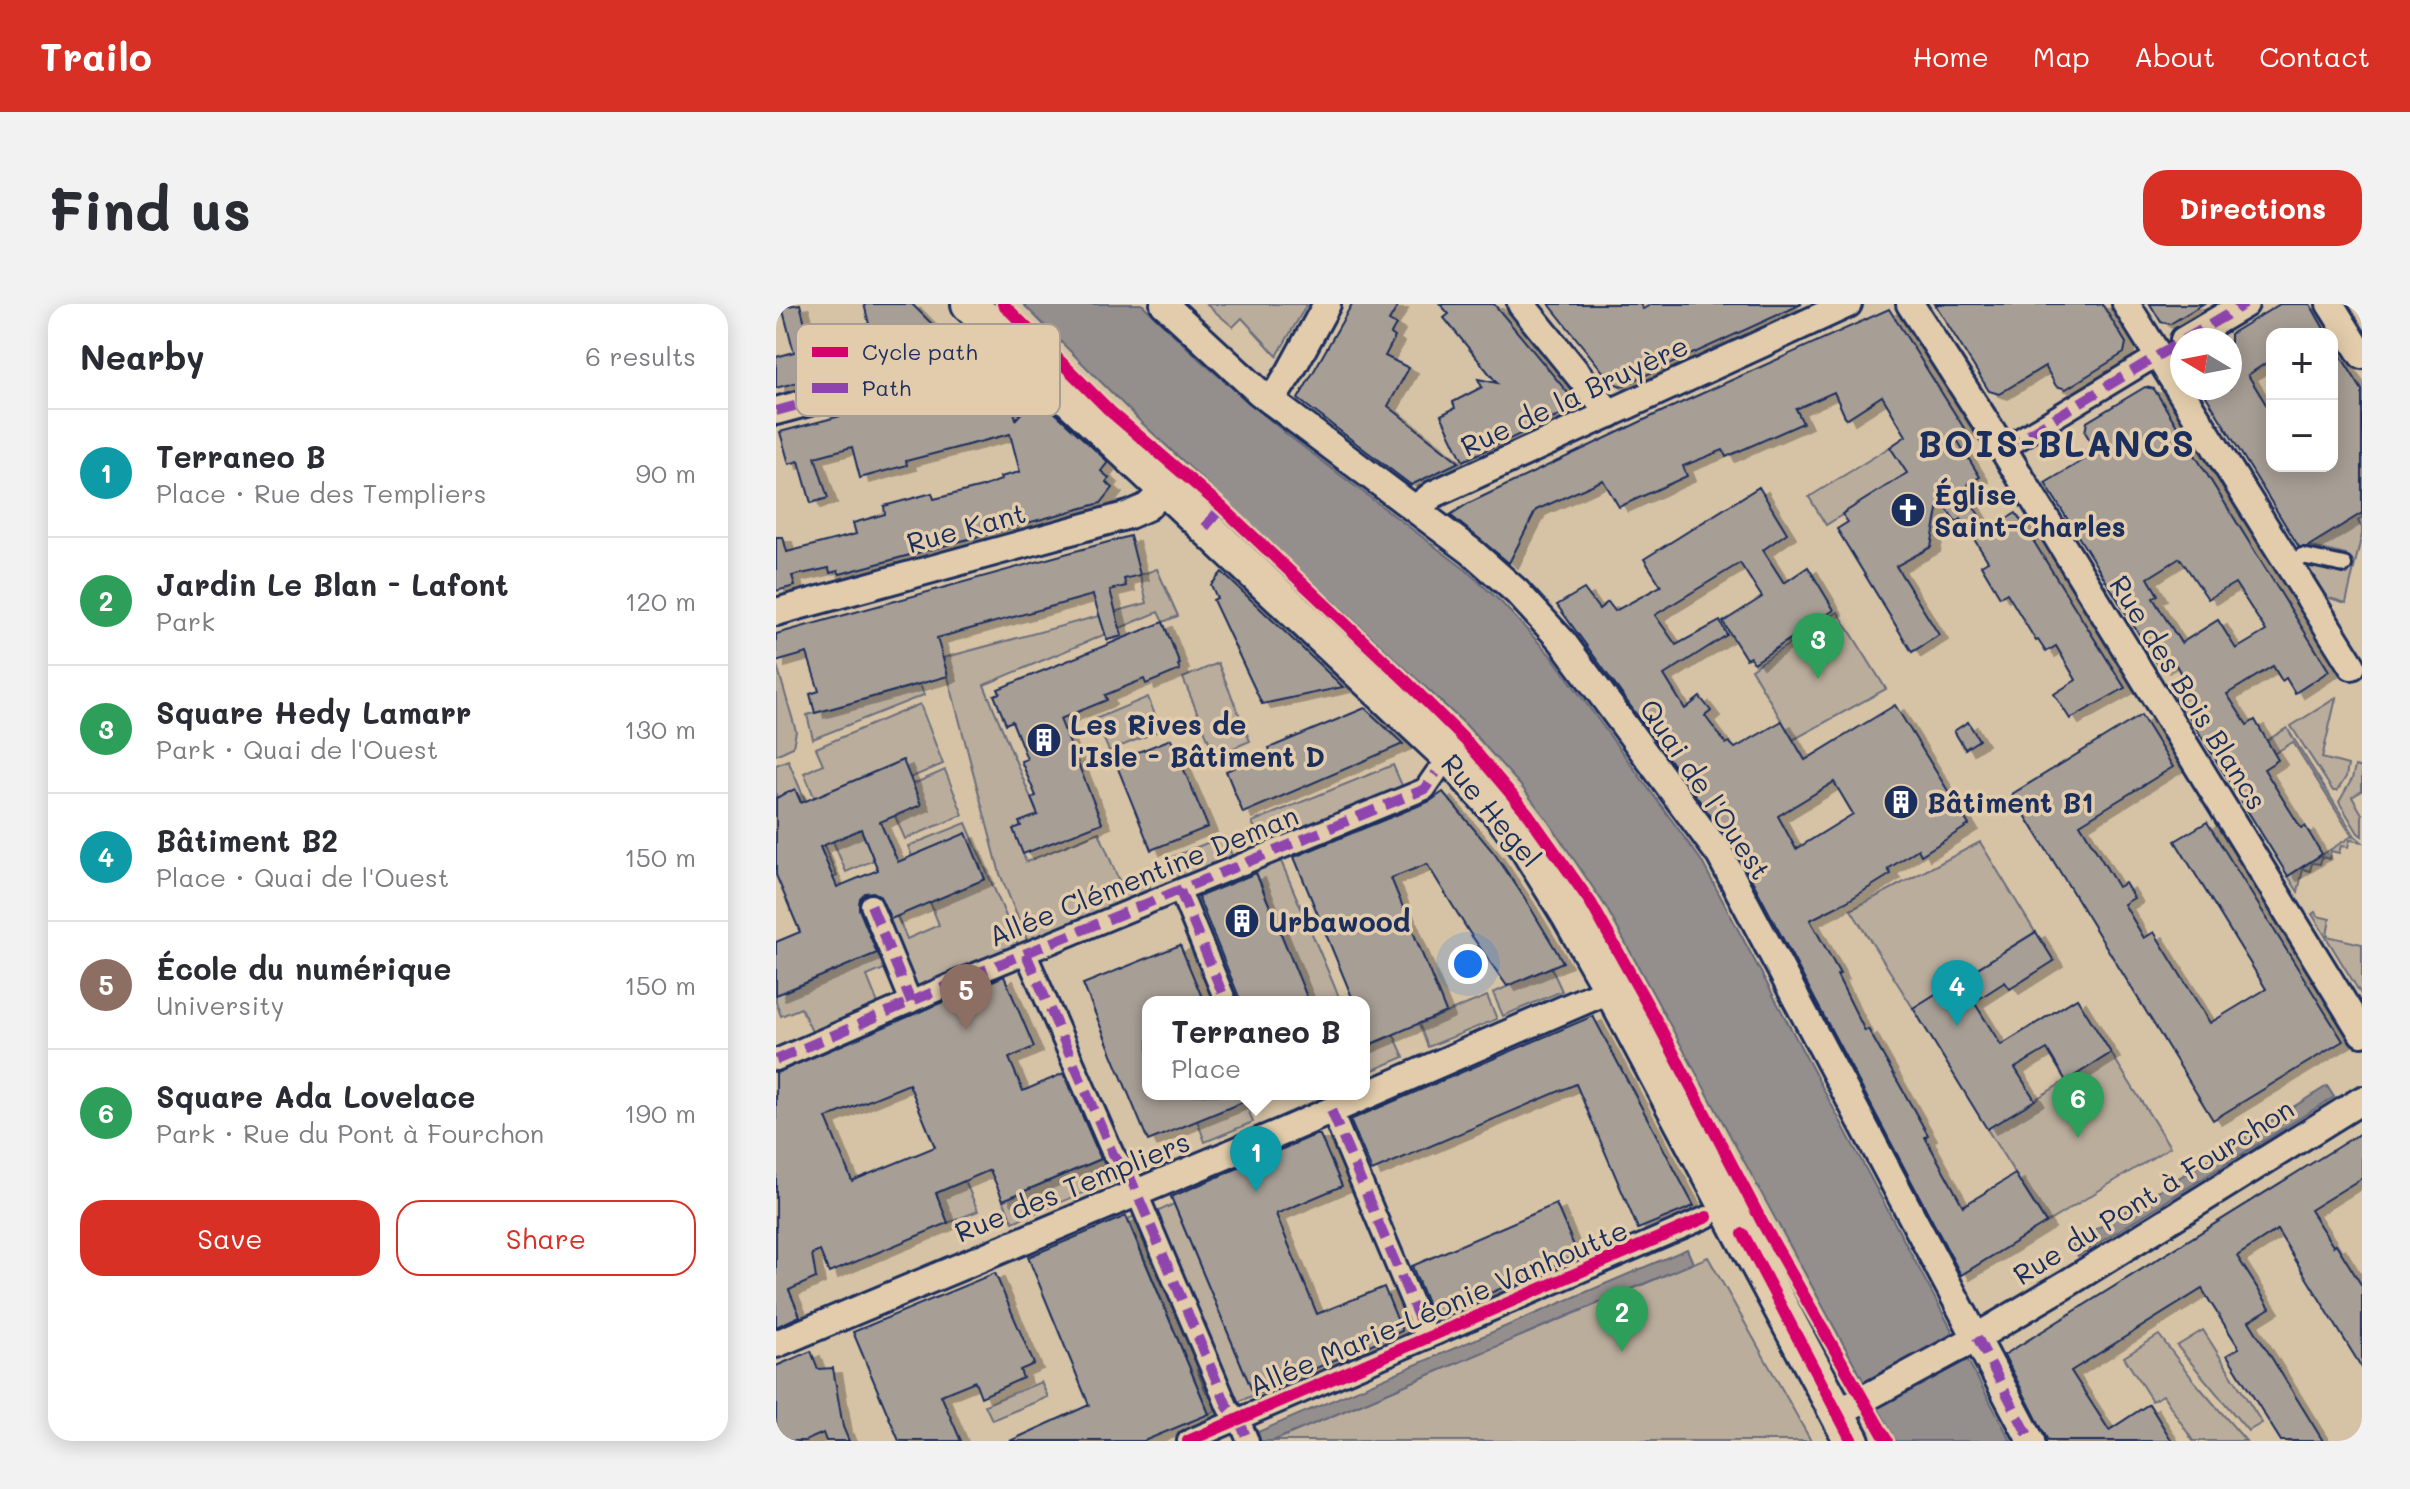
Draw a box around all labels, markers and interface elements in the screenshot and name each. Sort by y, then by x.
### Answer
text: Trailo [40,31,152,81]
text: Home [1913,38,1989,74]
text: Map [2033,38,2090,74]
text: About [2134,38,2215,74]
text: Contact [2259,38,2370,74]
button: Directions [2143,170,2362,246]
text: Find us [48,172,251,245]
legend [796,324,1060,416]
street label: Rue de la Bruyère [1454,326,1694,464]
north arrow [2170,328,2242,400]
map controls [2266,328,2338,472]
button: + [2266,328,2338,400]
text: Nearby [80,334,205,379]
text: Cycle path [862,337,978,366]
text: 6 results [585,339,696,373]
text: Path [862,373,911,402]
button: − [2266,400,2338,472]
district label: BOIS-BLANCS [1918,419,2196,466]
text: Terraneo B [156,436,326,476]
text: 1 [100,456,112,490]
text: 90 m [636,456,696,490]
text: Place · Rue des Templiers [156,476,486,510]
place label: Église Saint-Charles [1934,476,2126,544]
church icon: Église Saint-Charles [1889,491,1927,529]
street label: Rue Kant [902,494,1030,560]
text: Jardin Le Blan - Lafont [156,564,509,604]
street label: Rue des Bois Blancs [2102,568,2276,816]
text: 2 [99,584,113,618]
text: 120 m [625,584,696,618]
text: Park [156,604,215,638]
pin: 3 [1792,613,1844,679]
text: Square Hedy Lamarr [156,692,471,732]
street label: Quai de l'Ouest [1632,692,1780,886]
place label: Les Rives de l'Isle - Bâtiment D [1070,706,1325,774]
text: 3 [98,712,114,746]
text: 130 m [624,712,696,746]
building icon: Les Rives de l'Isle - Bâtiment D [1025,721,1063,759]
text: Park · Quai de l'Ouest [156,732,438,766]
street label: Rue Hegel [1434,746,1550,874]
building icon: Bâtiment B1 [1882,783,1920,821]
place label: Bâtiment B1 [1927,784,2094,820]
street label: Allée Clémentine Deman [983,796,1303,954]
text: Bâtiment B2 [156,820,338,860]
text: 4 [98,840,114,874]
text: 150 m [624,840,696,874]
text: Place · Quai de l'Ouest [156,860,449,894]
building icon: Urbawood [1223,902,1261,940]
place label: Urbawood [1268,903,1411,939]
your location [1448,944,1488,984]
text: École du numérique [156,948,451,988]
pin: 4 [1931,960,1983,1026]
pin: 5 [940,964,992,1030]
text: 5 [98,968,114,1002]
text: 150 m [624,968,696,1002]
text: University [156,988,284,1022]
popup [1142,996,1370,1100]
text: Terraneo B [1171,1011,1341,1051]
text: Place [1171,1051,1241,1085]
pin: 6 [2052,1072,2104,1138]
text: Square Ada Lovelace [156,1076,475,1116]
street label: Rue du Pont à Fourchon [2006,1090,2300,1292]
text: 6 [98,1096,114,1130]
text: 190 m [624,1096,696,1130]
text: Park · Rue du Pont à Fourchon [156,1116,544,1150]
street label: Rue des Templiers [949,1122,1195,1250]
pin: 1 [1230,1126,1282,1192]
button: Save [80,1200,380,1276]
button: Share [396,1200,696,1276]
street label: Allée Marie-Léonie Vanhoutte [1243,1211,1633,1403]
pin: 2 [1596,1286,1648,1352]

